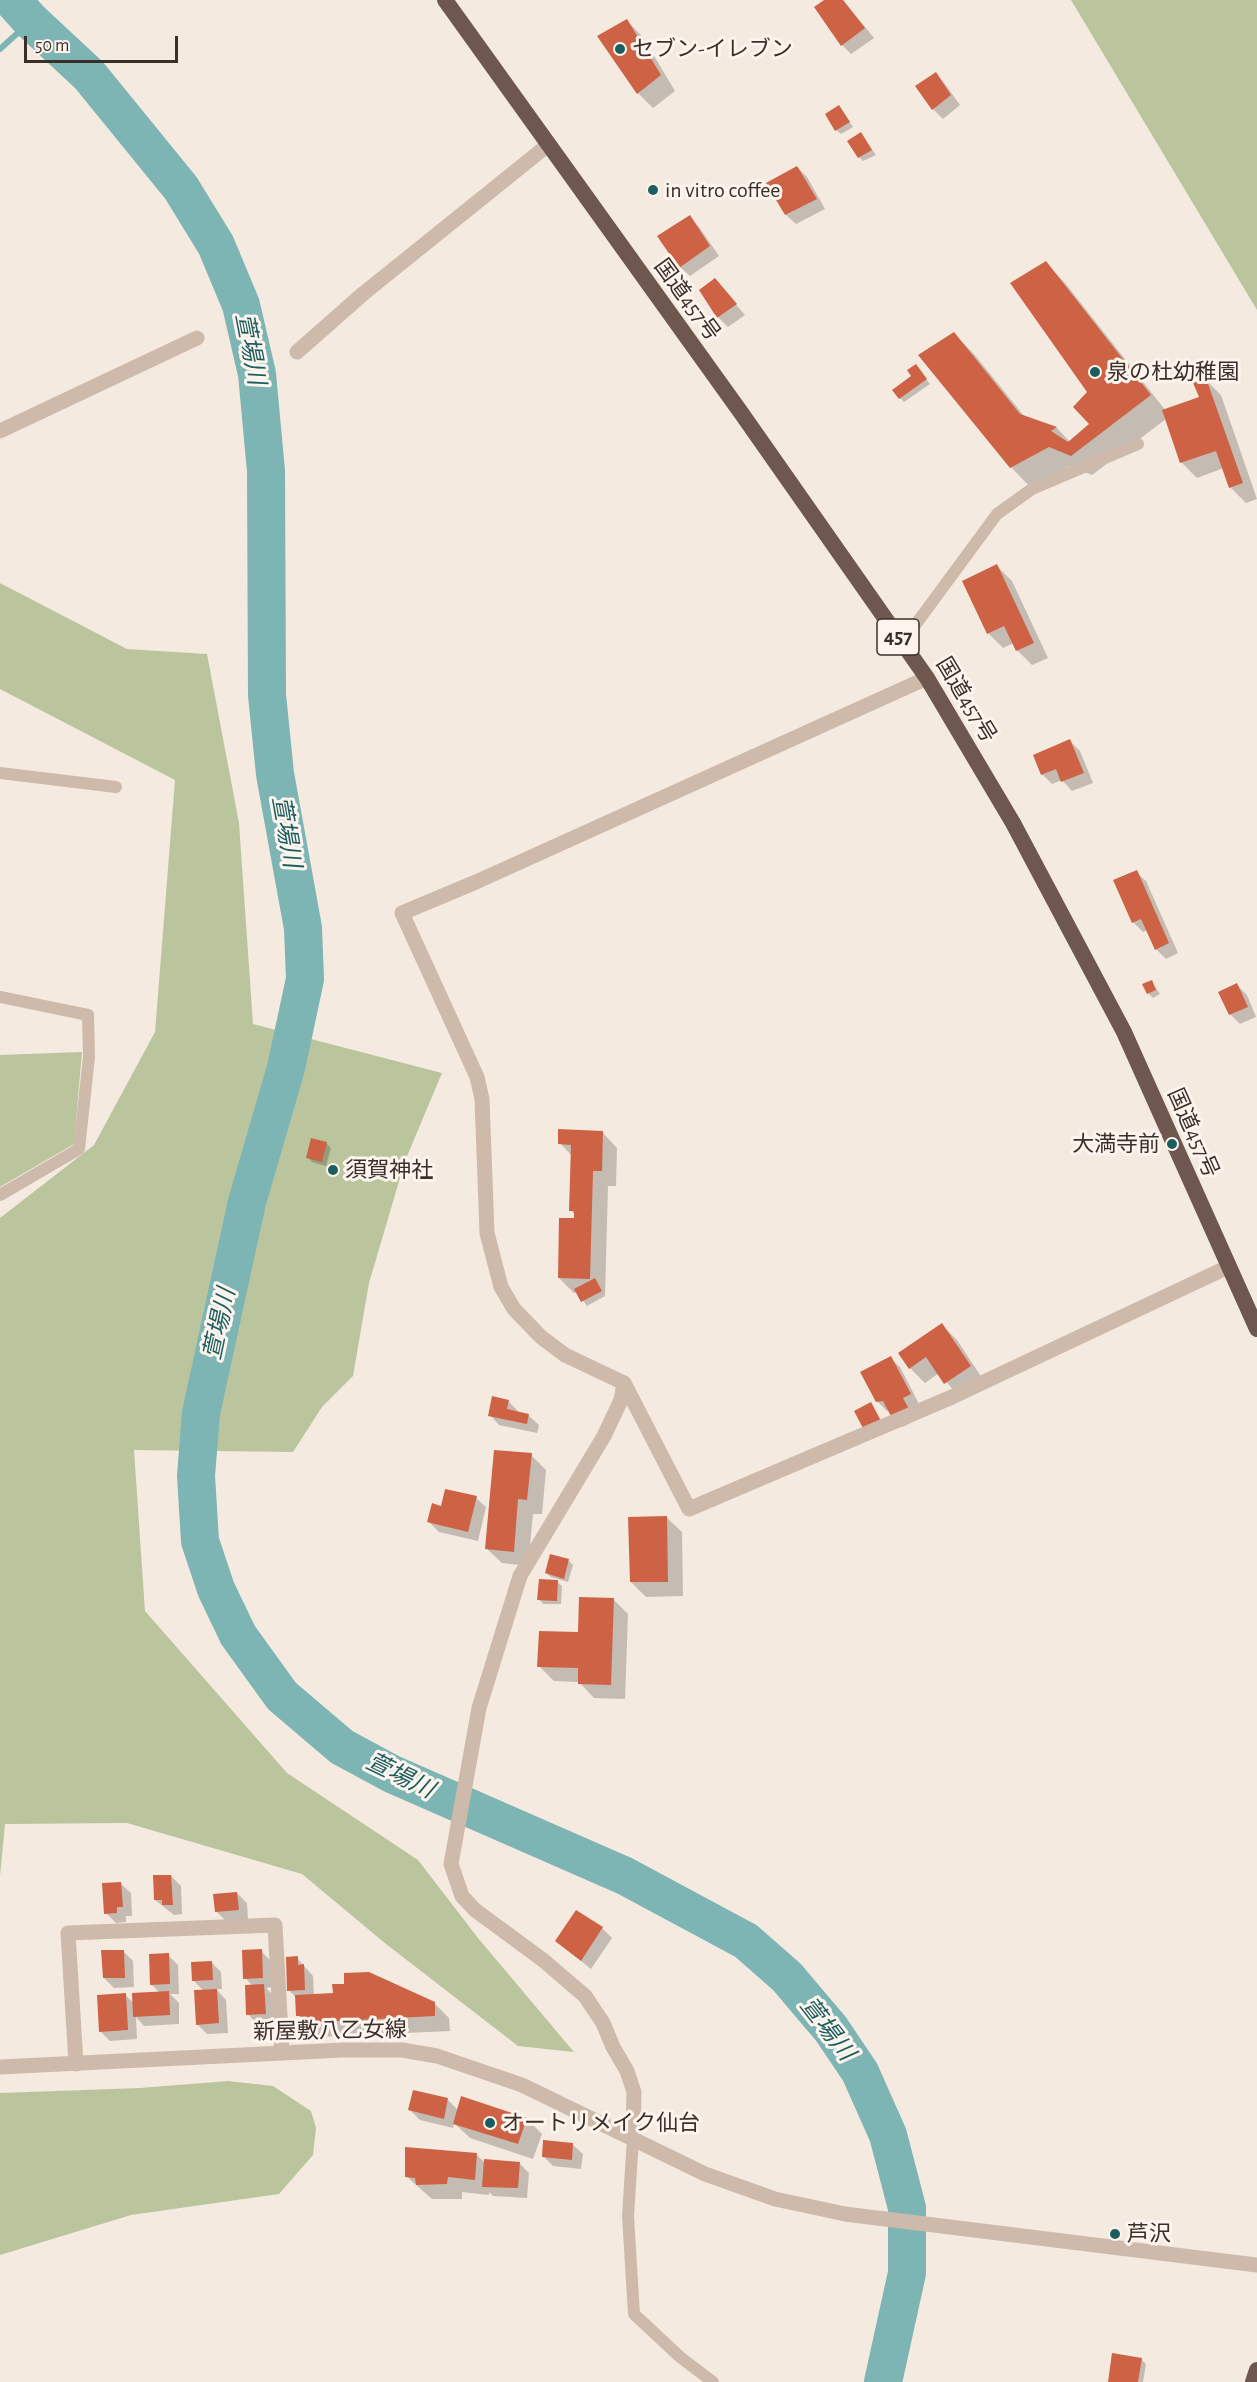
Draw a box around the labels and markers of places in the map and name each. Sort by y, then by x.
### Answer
place label: セブン-イレブン [632,36,793,62]
marker: セブン-イレブン [613,42,627,56]
place label: in vitro coffee [665,177,780,203]
marker: in vitro coffee [646,183,660,197]
place label: 泉の杜幼稚園 [1107,359,1239,385]
marker: 泉の杜幼稚園 [1088,365,1102,379]
place label: 大満寺前 [1072,1131,1160,1157]
marker: 大満寺前 [1165,1137,1179,1151]
place label: 須賀神社 [345,1157,433,1183]
marker: 須賀神社 [326,1163,340,1177]
place label: オートリメイク仙台 [502,2110,700,2136]
marker: オートリメイク仙台 [483,2116,497,2130]
place label: 芦沢 [1127,2221,1171,2247]
marker: 芦沢 [1108,2227,1122,2241]

